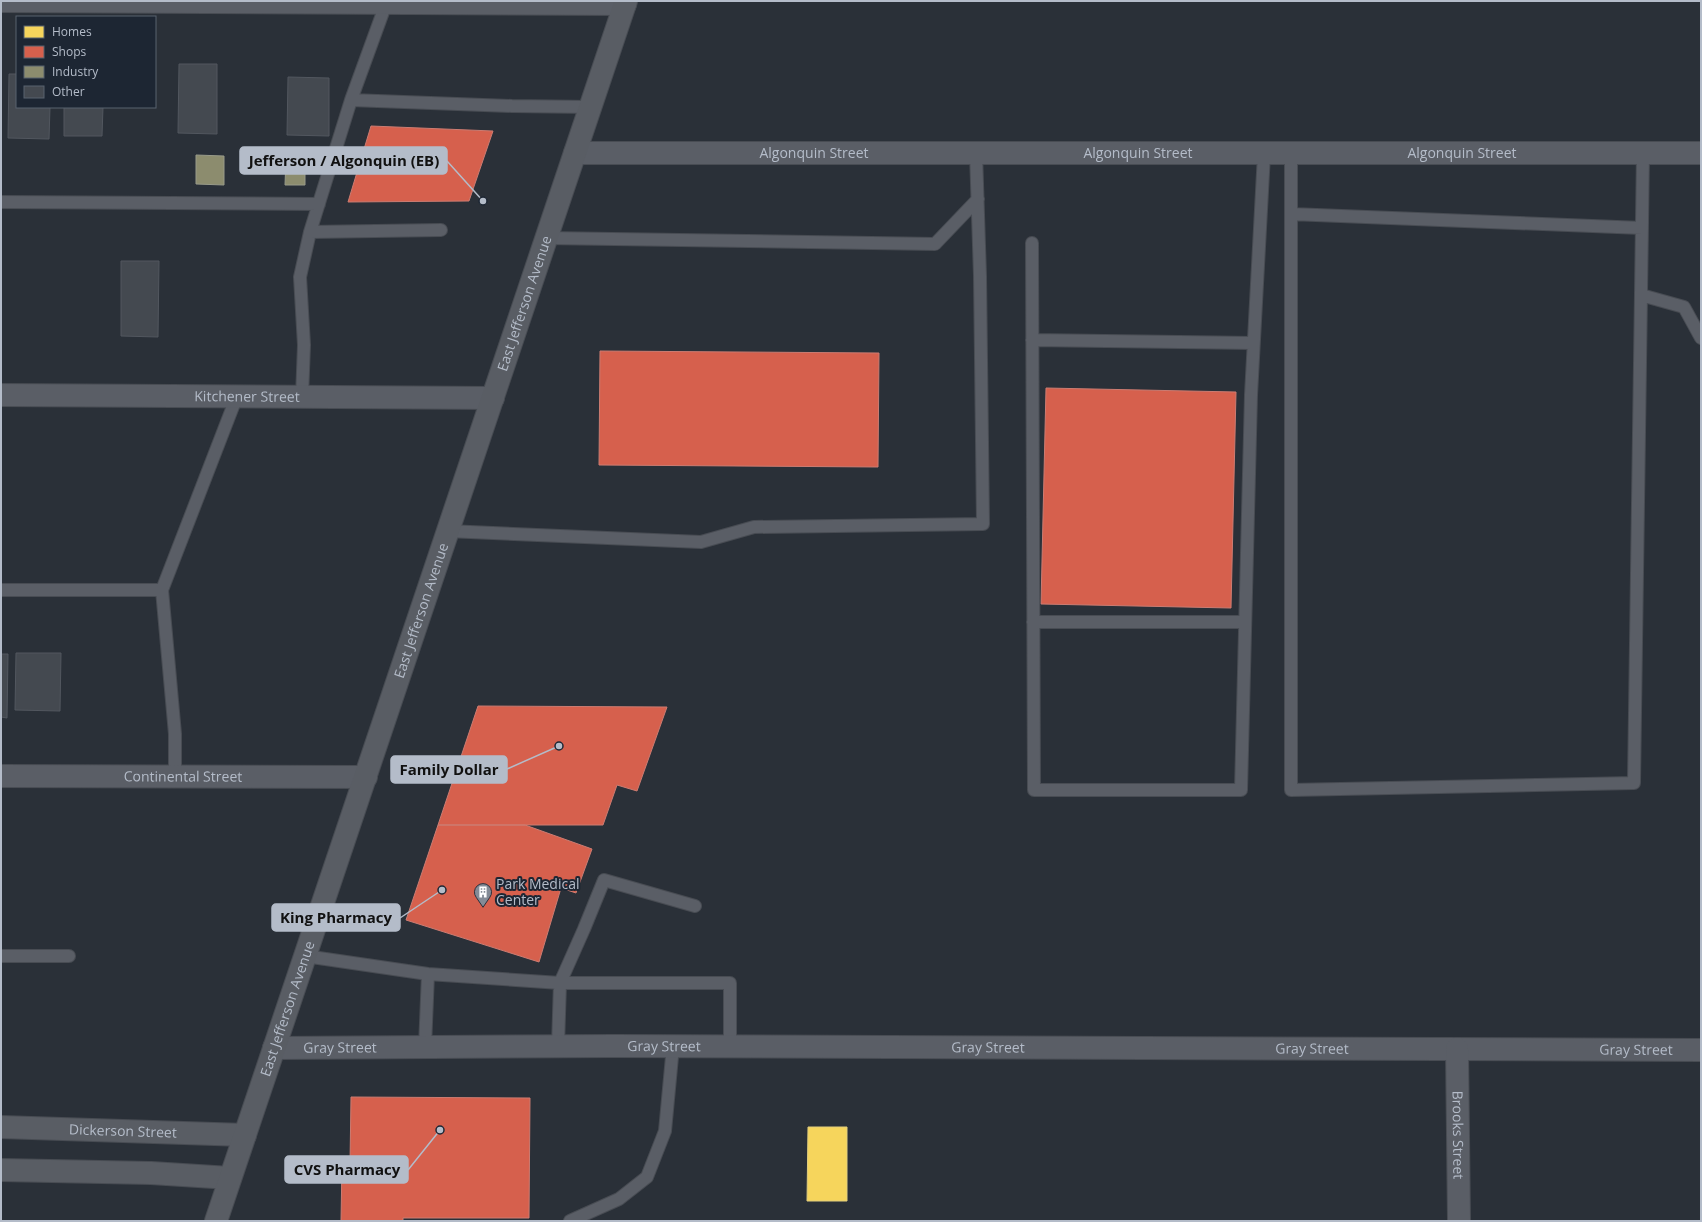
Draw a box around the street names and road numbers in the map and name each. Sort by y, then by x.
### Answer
street label: Algonquin Street [759,143,869,162]
street label: Algonquin Street [1083,143,1193,162]
street label: Algonquin Street [1407,143,1517,162]
street label: East Jefferson Avenue [492,233,556,373]
street label: Kitchener Street [194,386,300,406]
street label: East Jefferson Avenue [389,540,452,681]
street label: Continental Street [124,766,242,786]
street label: East Jefferson Avenue [255,938,318,1079]
street label: Gray Street [627,1036,701,1055]
street label: Gray Street [303,1037,377,1057]
street label: Gray Street [951,1037,1025,1057]
street label: Gray Street [1275,1038,1349,1058]
street label: Gray Street [1599,1040,1673,1059]
street label: Brooks Street [1448,1091,1469,1179]
street label: Dickerson Street [69,1119,177,1142]

